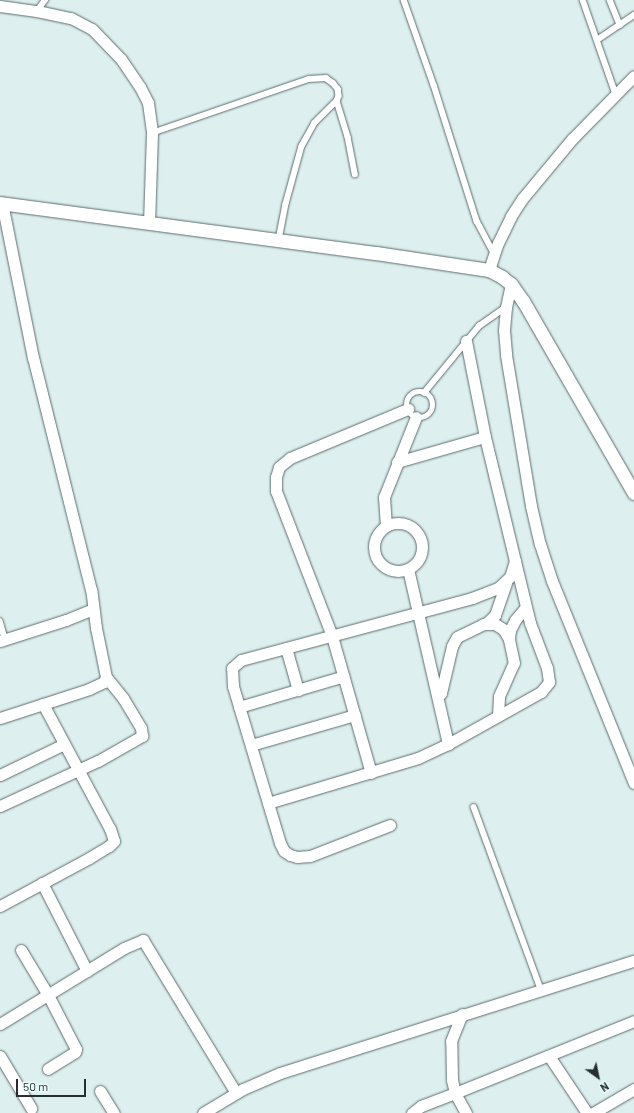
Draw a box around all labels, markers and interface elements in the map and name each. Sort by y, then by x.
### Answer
north arrow [578,1057,618,1097]
scale bar [18,1071,88,1097]
text: 50 m [23,1079,48,1093]
text: N [598,1080,611,1095]

